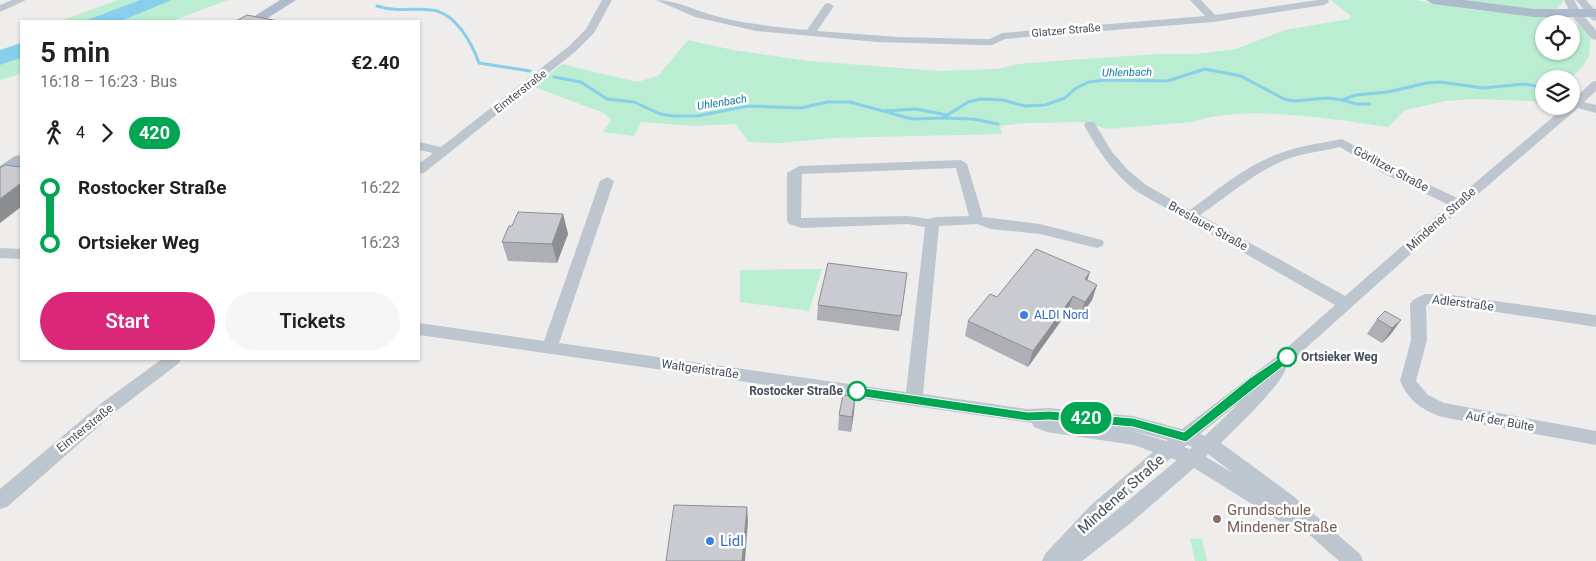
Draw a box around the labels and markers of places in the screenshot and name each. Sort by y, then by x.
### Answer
place label: ALDI Nord [1034,308,1089,322]
marker: ALDI Nord [1018,309,1030,321]
marker: Ortsieker Weg [1277,347,1297,367]
place label: Ortsieker Weg [1301,350,1378,364]
marker: Rostocker Straße [847,381,867,401]
place label: Rostocker Straße [749,384,844,398]
place label: Grundschule Mindener Straße [1227,501,1337,536]
marker: Grundschule Mindener Straße [1211,513,1223,525]
place label: Lidl [720,532,744,550]
marker: Lidl [704,535,716,547]

